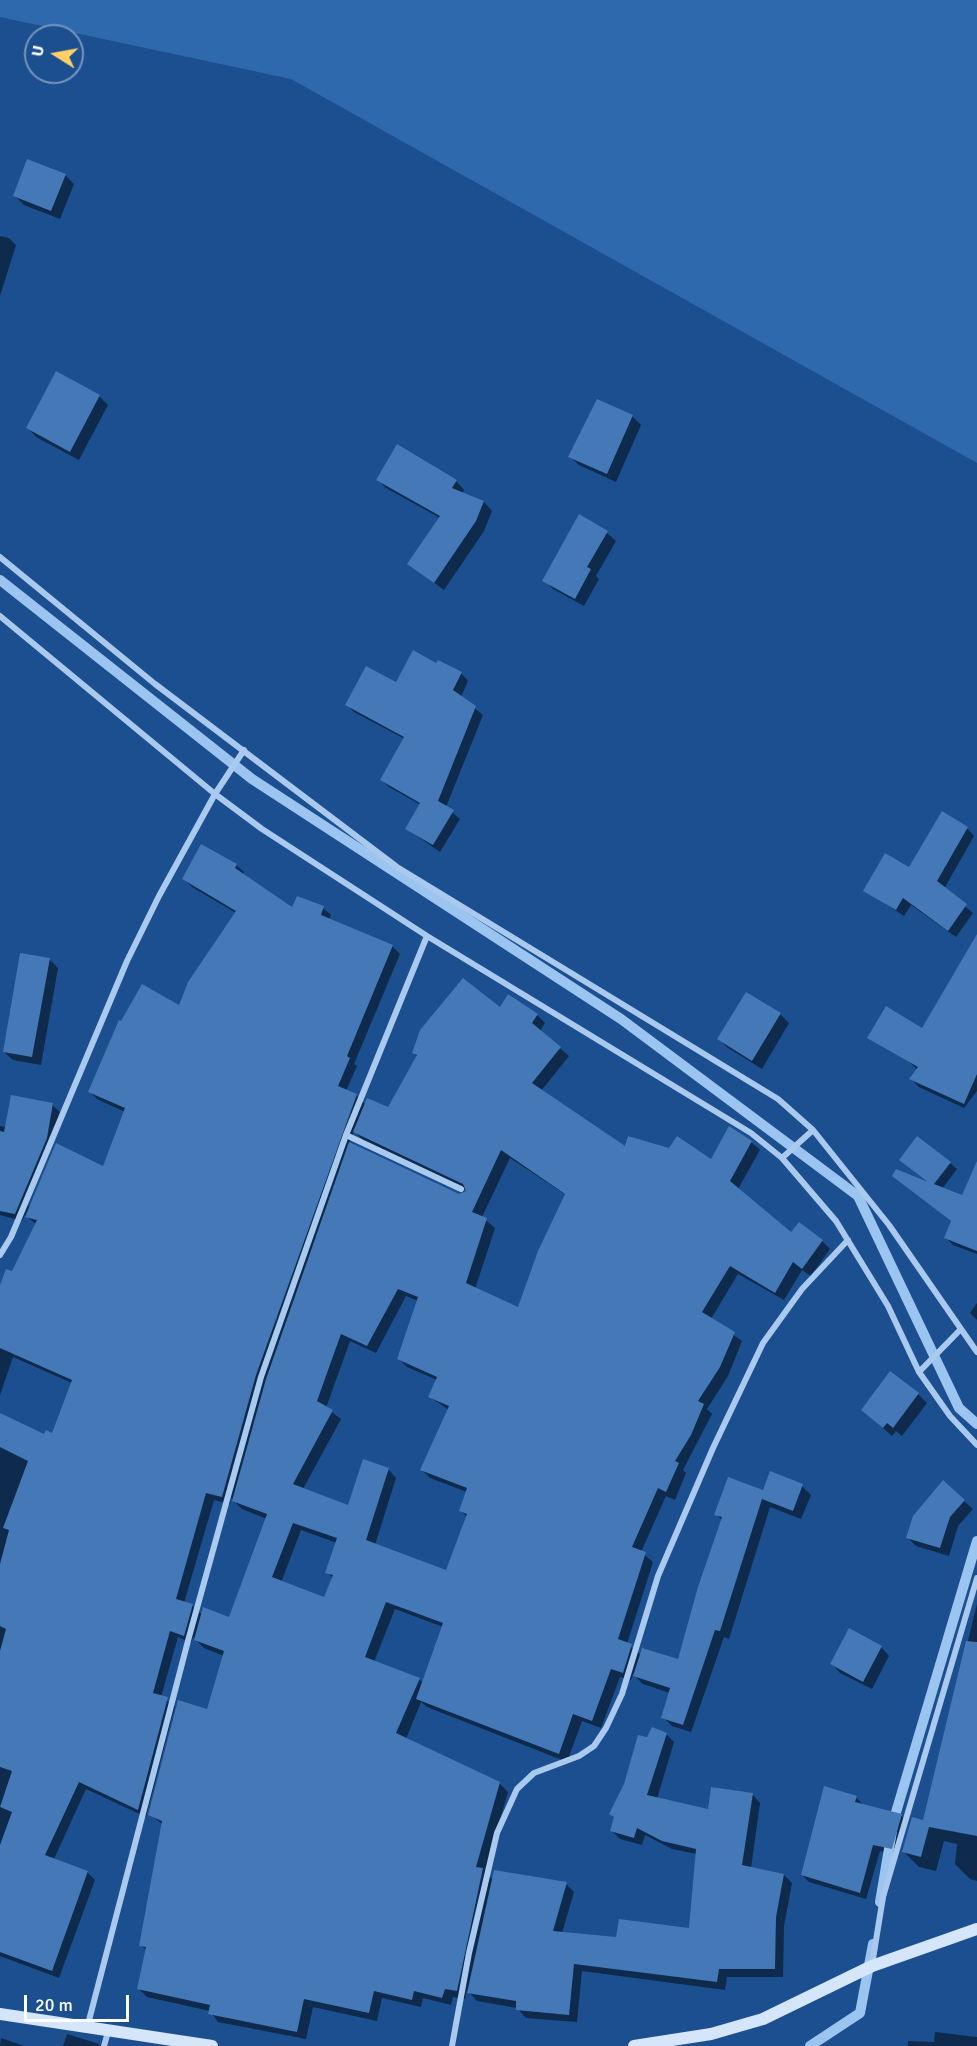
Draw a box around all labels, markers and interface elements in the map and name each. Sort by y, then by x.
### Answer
north arrow [24,24,84,84]
text: U [27,44,49,58]
scale bar [27,1983,132,2021]
text: 20 m [35,1994,73,2016]

